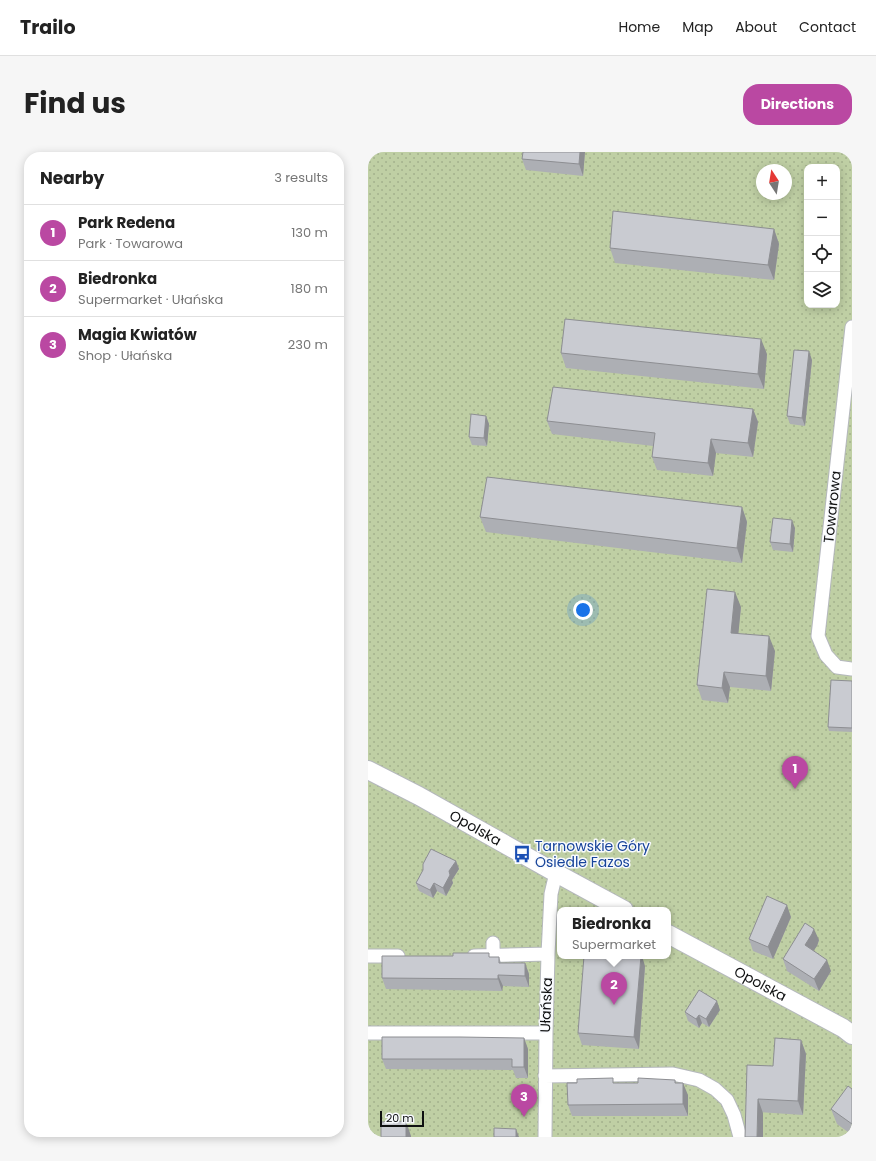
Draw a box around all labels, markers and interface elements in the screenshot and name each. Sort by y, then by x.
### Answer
text: Trailo [20,14,76,41]
text: Home [618,17,660,37]
text: Map [682,17,713,37]
text: About [735,17,777,37]
text: Contact [799,17,856,37]
text: Find us [24,84,126,123]
button: Directions [743,84,852,125]
north arrow [756,164,792,200]
map controls [804,164,840,308]
button: + [804,164,840,200]
text: Nearby [40,166,104,190]
text: 3 results [274,168,328,187]
button: − [804,200,840,236]
text: Park Redena [78,212,175,233]
text: 1 [51,223,55,242]
text: 130 m [291,223,328,242]
text: Park · Towarowa [78,234,183,253]
button: locate [804,236,840,272]
text: Biedronka [78,268,157,289]
button: layers [804,272,840,308]
text: 2 [49,279,57,298]
text: 180 m [291,279,328,298]
text: Supermarket · Ułańska [78,290,223,309]
text: Magia Kwiatów [78,324,197,345]
text: 3 [49,335,57,354]
text: 230 m [288,335,328,354]
text: Shop · Ułańska [78,346,172,365]
street label: Towarowa [818,470,846,544]
your location [573,600,593,620]
pin: 1 [782,756,808,789]
street label: Opolska [446,805,505,850]
place label: Tarnowskie Góry Osiedle Fazos [535,836,650,872]
bus stop icon: Tarnowskie Góry Osiedle Fazos [512,844,532,864]
popup [557,907,671,959]
text: Biedronka [572,913,651,934]
text: Supermarket [572,935,656,954]
street label: Opolska [731,961,790,1006]
pin: 2 [601,972,627,1005]
street label: Ułańska [535,977,557,1033]
pin: 3 [511,1084,537,1117]
scale bar [380,1109,424,1128]
text: 20 m [386,1110,414,1126]

